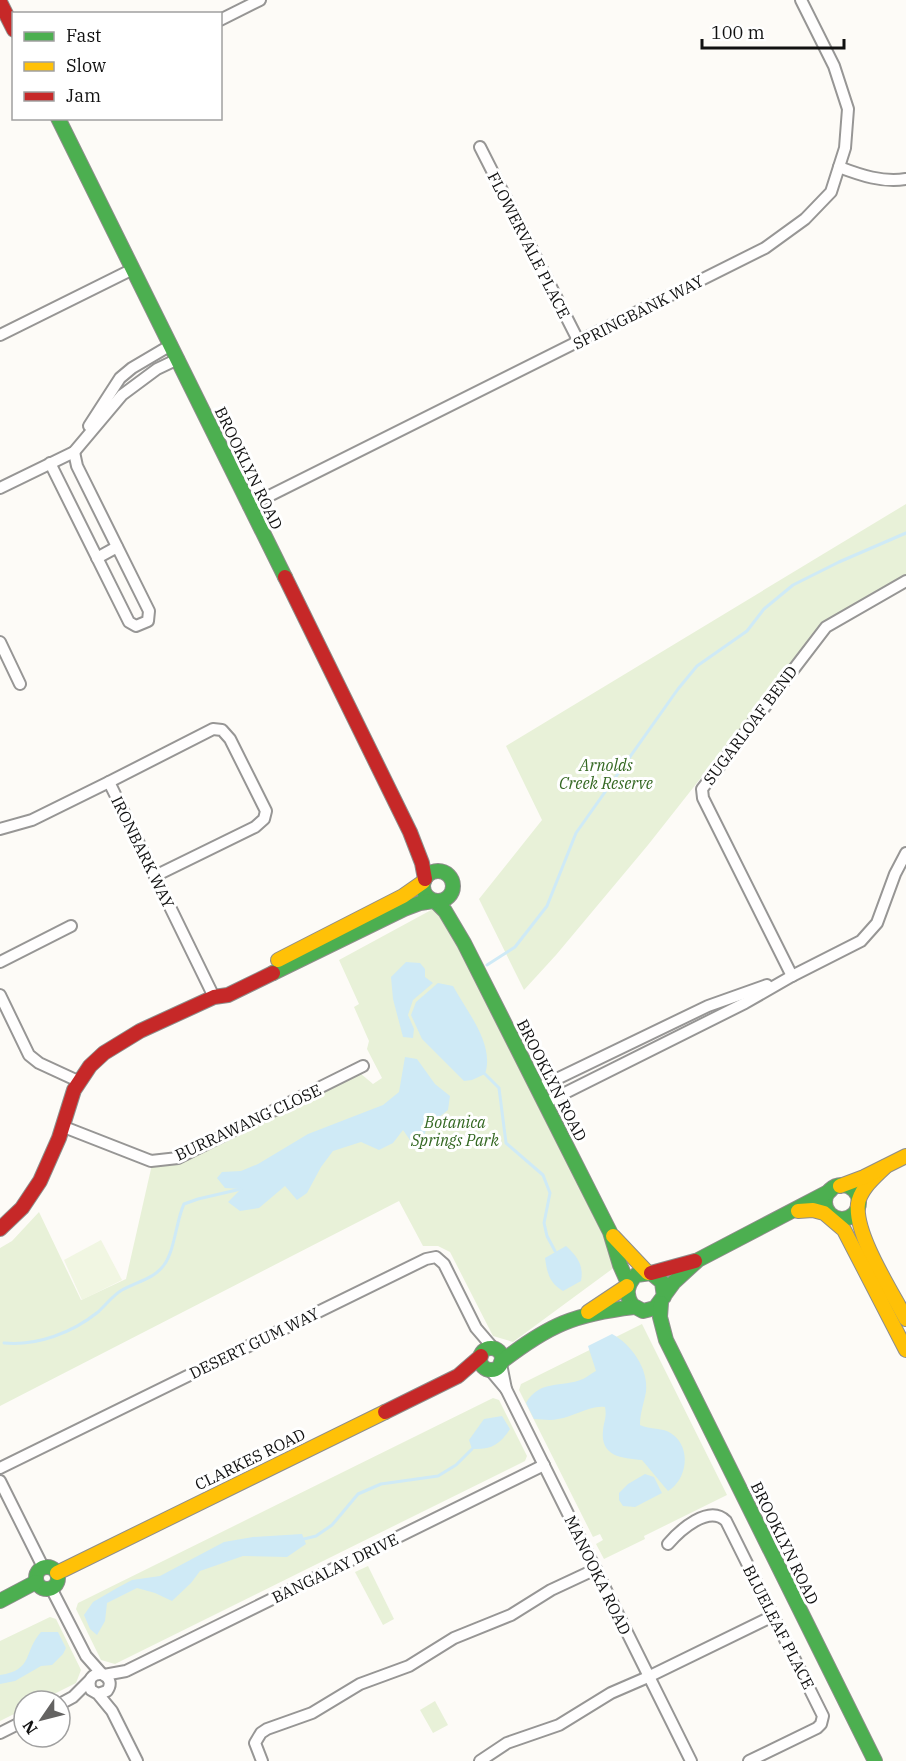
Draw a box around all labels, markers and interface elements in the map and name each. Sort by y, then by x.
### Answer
legend [12,12,222,120]
scale bar [702,12,844,50]
text: 100 m [711,21,765,44]
text: Fast [66,24,101,47]
text: Slow [66,54,106,77]
text: Jam [66,84,101,107]
street label: FLOWERVALE PLACE [483,168,575,322]
street label: SPRINGBANK WAY [569,270,707,354]
street label: BROOKLYN ROAD [211,403,287,533]
street label: SUGARLOAF BEND [699,661,801,789]
park label: Arnolds Creek Reserve [559,755,653,793]
street label: IRONBARK WAY [107,793,179,911]
street label: BROOKLYN ROAD [513,1016,591,1144]
street label: BURRAWANG CLOSE [172,1079,324,1165]
park label: Botanica Springs Park [410,1112,500,1150]
street label: DESERT GUM WAY [186,1303,322,1383]
street label: CLARKES ROAD [192,1424,308,1494]
street label: BROOKLYN ROAD [747,1478,823,1608]
street label: MANOOKA ROAD [560,1512,636,1638]
street label: BANGALAY DRIVE [268,1529,402,1607]
street label: BLUELEAF PLACE [739,1561,819,1693]
north arrow [12,1689,72,1749]
text: N [18,1717,42,1739]

